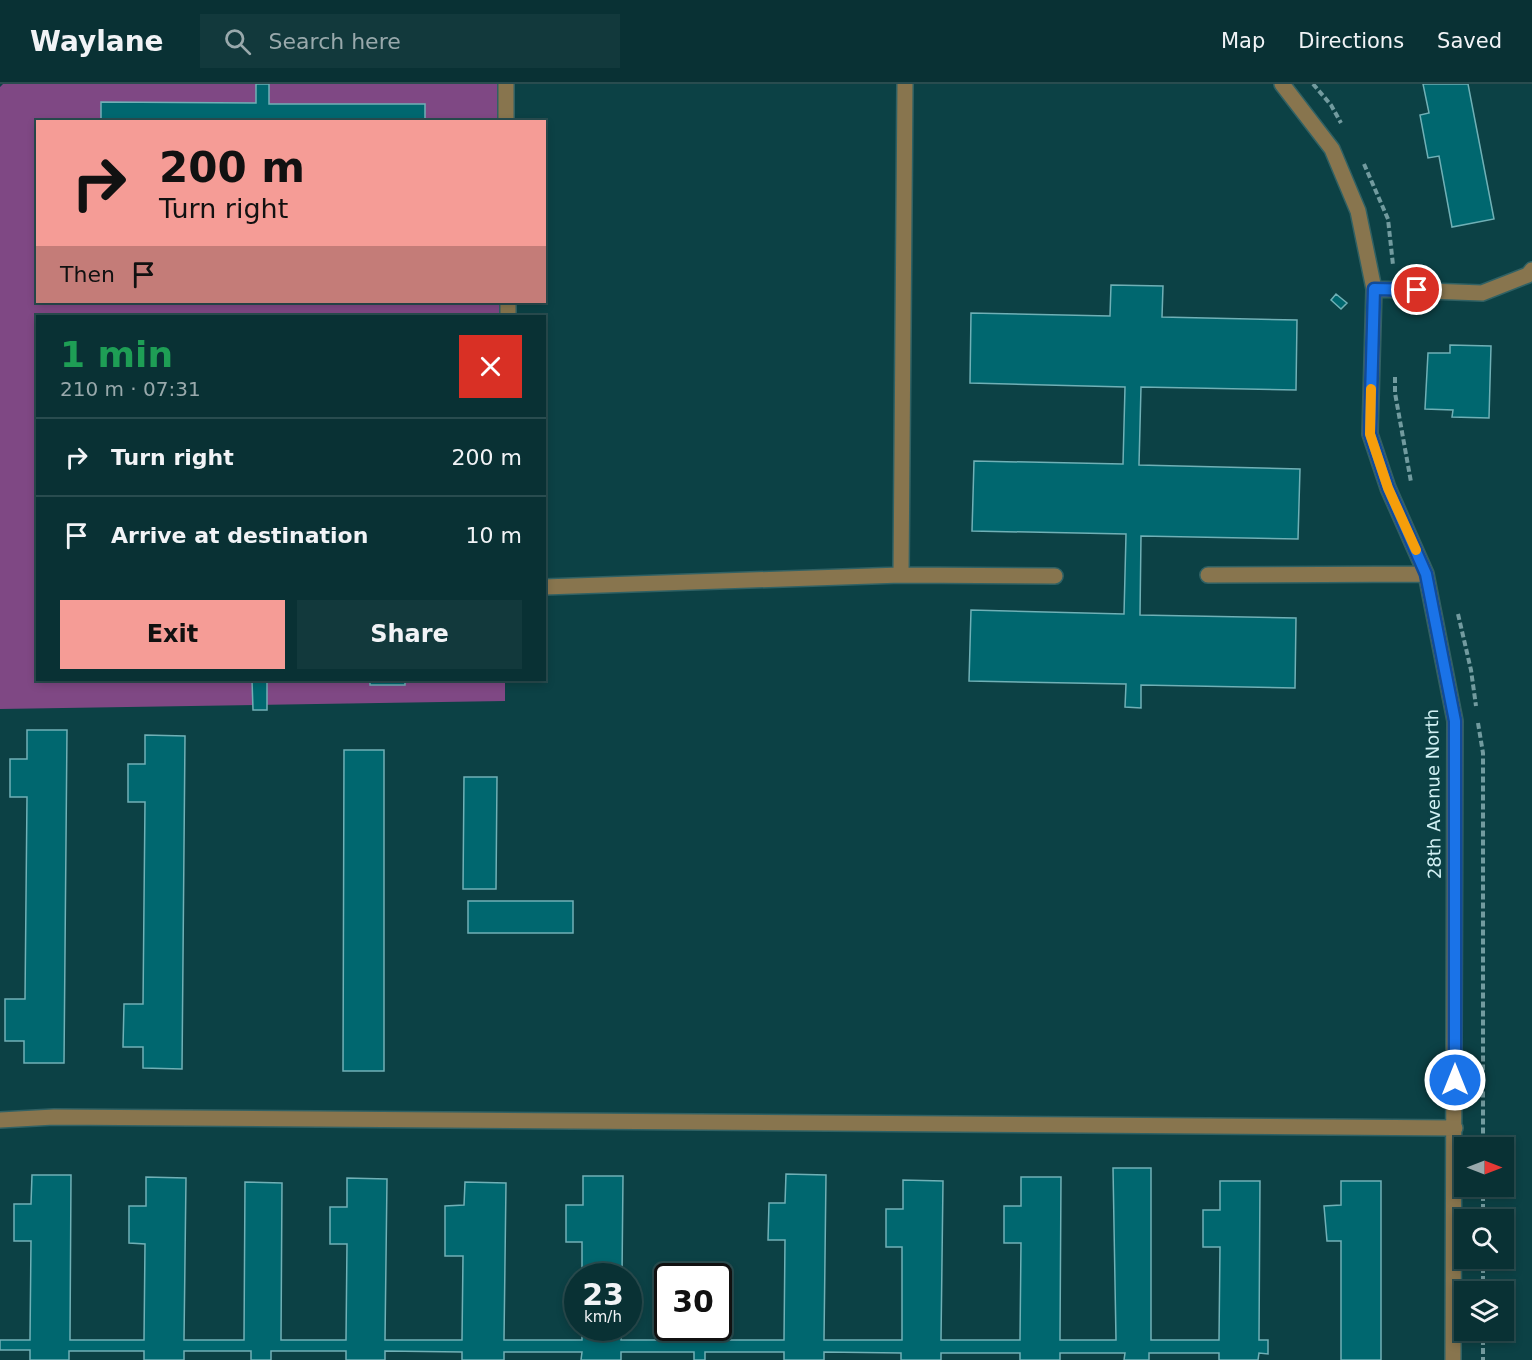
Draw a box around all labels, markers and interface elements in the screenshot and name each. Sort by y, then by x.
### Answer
search box [200,14,620,68]
text: Waylane [30,25,164,58]
icon: search [221,25,254,58]
text: Search here [269,29,401,54]
text: Map [1221,29,1265,53]
text: Directions [1298,29,1404,53]
text: Saved [1437,29,1502,53]
text: 200 m [159,143,305,192]
icon: right [60,144,138,222]
text: Turn right [159,193,288,224]
icon: arrive [127,258,160,291]
text: Then [60,262,115,287]
pin [1391,264,1442,315]
icon: arrive [1400,273,1433,306]
text: 1 min [60,334,173,375]
button: close [459,335,522,398]
text: 210 m · 07:31 [60,377,201,401]
icon: right [60,441,93,474]
text: Turn right [111,445,234,470]
text: 200 m [452,445,522,470]
icon: arrive [60,519,93,552]
text: Arrive at destination [111,523,368,548]
text: 10 m [466,523,522,548]
button: Exit [60,600,285,669]
button: Share [297,600,522,669]
street label: 28th Avenue North [1421,709,1445,879]
position arrow [1423,1048,1487,1112]
north arrow [1454,1137,1514,1197]
map controls [1454,1137,1514,1341]
button: search [1454,1209,1514,1269]
speed limit sign: 30 [654,1263,732,1341]
text: 23 [582,1277,624,1312]
button: layers [1454,1281,1514,1341]
text: km/h [584,1308,622,1326]

